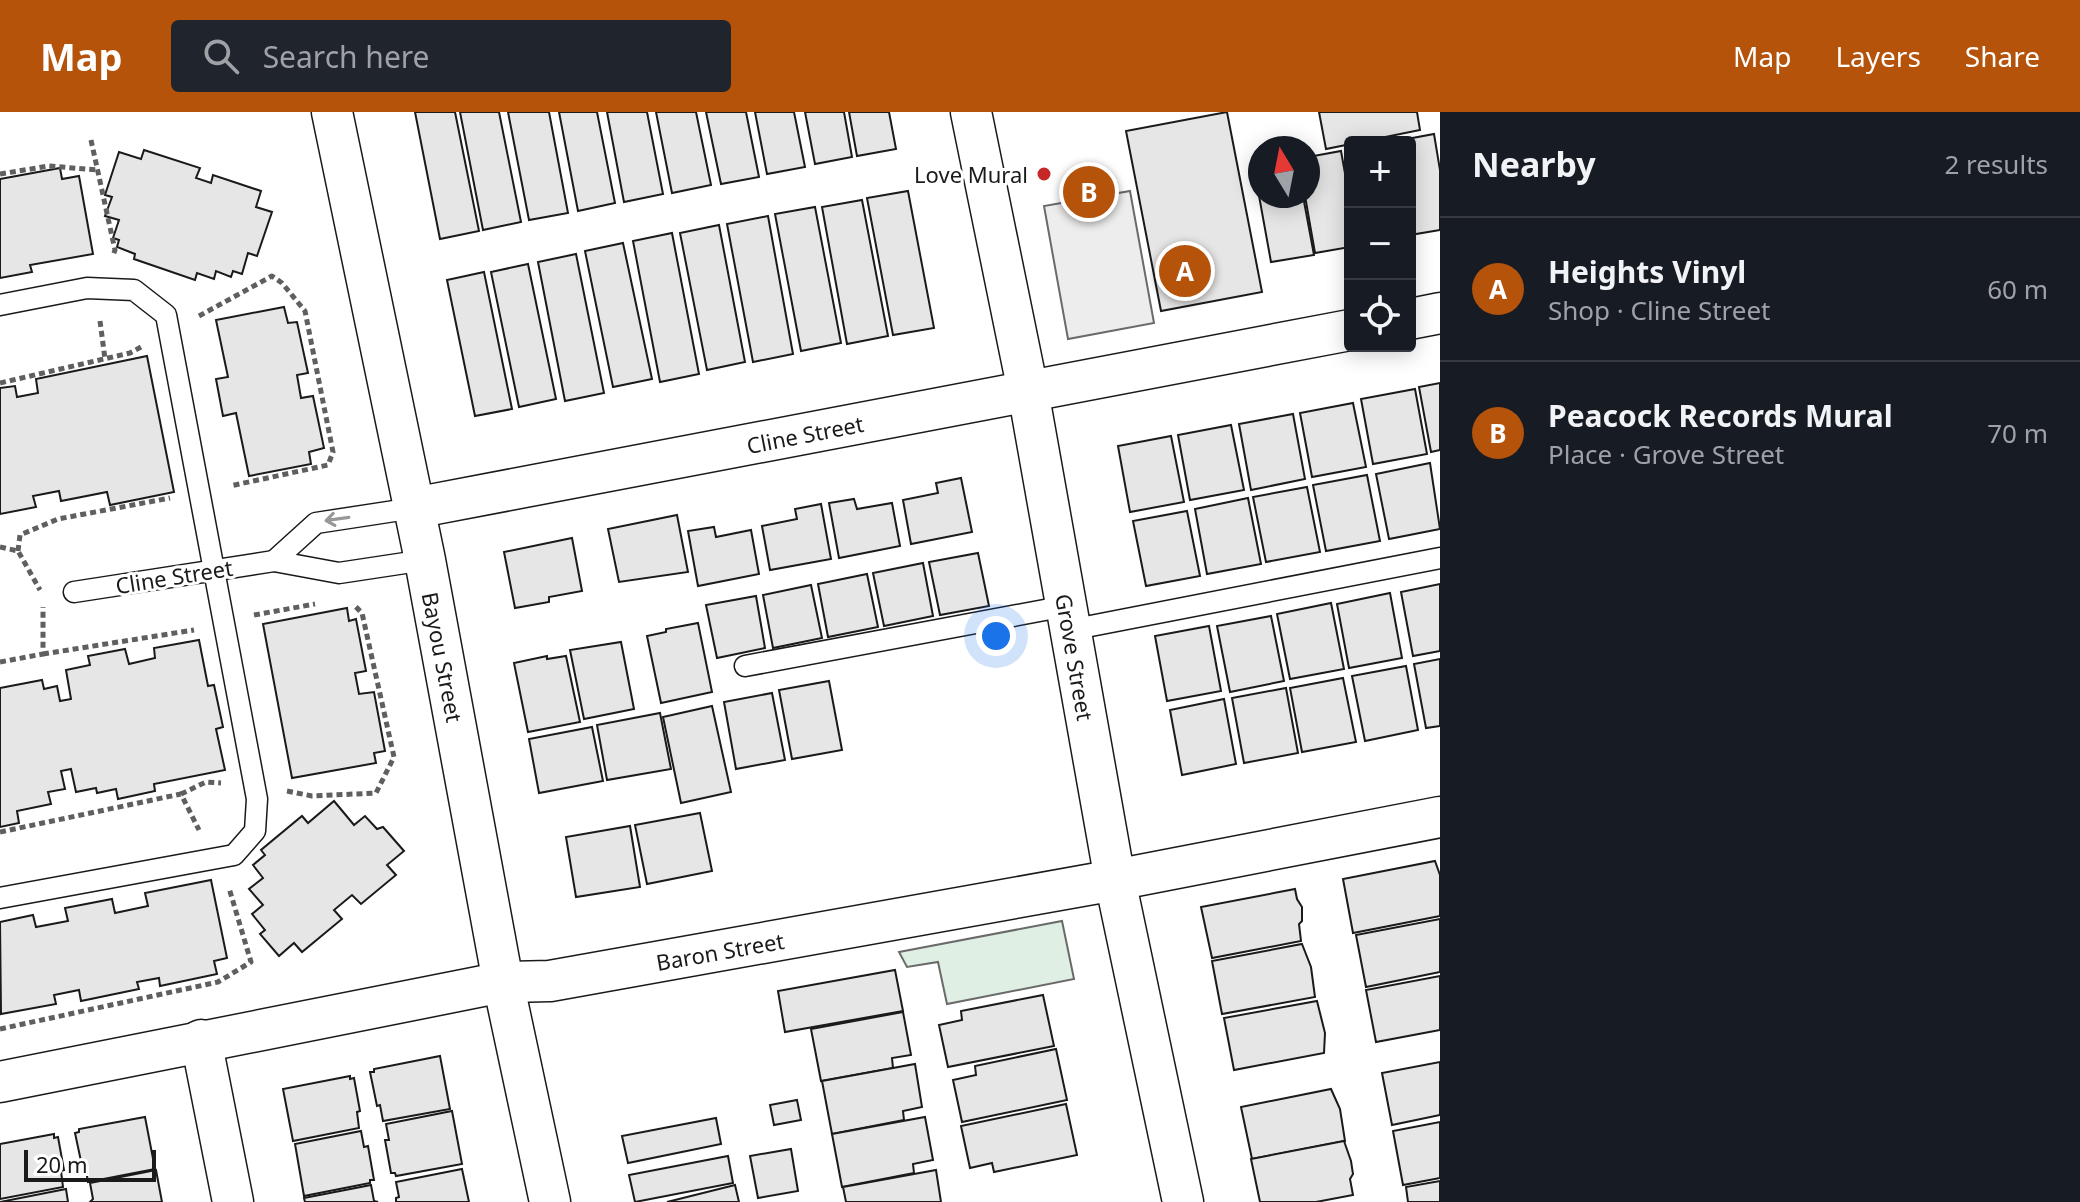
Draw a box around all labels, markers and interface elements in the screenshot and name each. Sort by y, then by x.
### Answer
search box [171,20,731,92]
text: Map [40,30,123,82]
icon: search [199,34,243,78]
text: Search here [263,36,430,77]
text: Map [1733,37,1791,75]
text: Layers [1835,37,1921,75]
text: Share [1965,37,2040,75]
north arrow [1248,136,1320,208]
map controls [1344,136,1416,352]
button: + [1344,136,1416,208]
text: Nearby [1472,141,1596,187]
text: 2 results [1944,146,2048,182]
place label: Love Mural [914,159,1028,189]
pin: B [1063,162,1115,222]
marker: Love Mural [1035,165,1053,183]
button: − [1344,208,1416,280]
pin: A [1159,241,1211,301]
text: Heights Vinyl [1548,251,1746,292]
text: A [1489,271,1507,307]
text: 60 m [1987,271,2048,307]
button: locate [1344,280,1416,352]
text: Shop · Cline Street [1548,292,1770,328]
text: Peacock Records Mural [1548,395,1893,436]
street label: Cline Street [744,408,866,460]
text: B [1489,415,1507,451]
text: 70 m [1987,415,2048,451]
text: Place · Grove Street [1548,436,1784,472]
one-way arrow [325,512,350,527]
street label: Cline Street [113,552,235,600]
street label: Bayou Street [416,589,470,725]
street label: Grove Street [1049,591,1101,723]
your location [976,616,1016,656]
street label: Baron Street [654,925,786,977]
scale bar [24,1146,156,1182]
text: 20 m [36,1149,87,1179]

